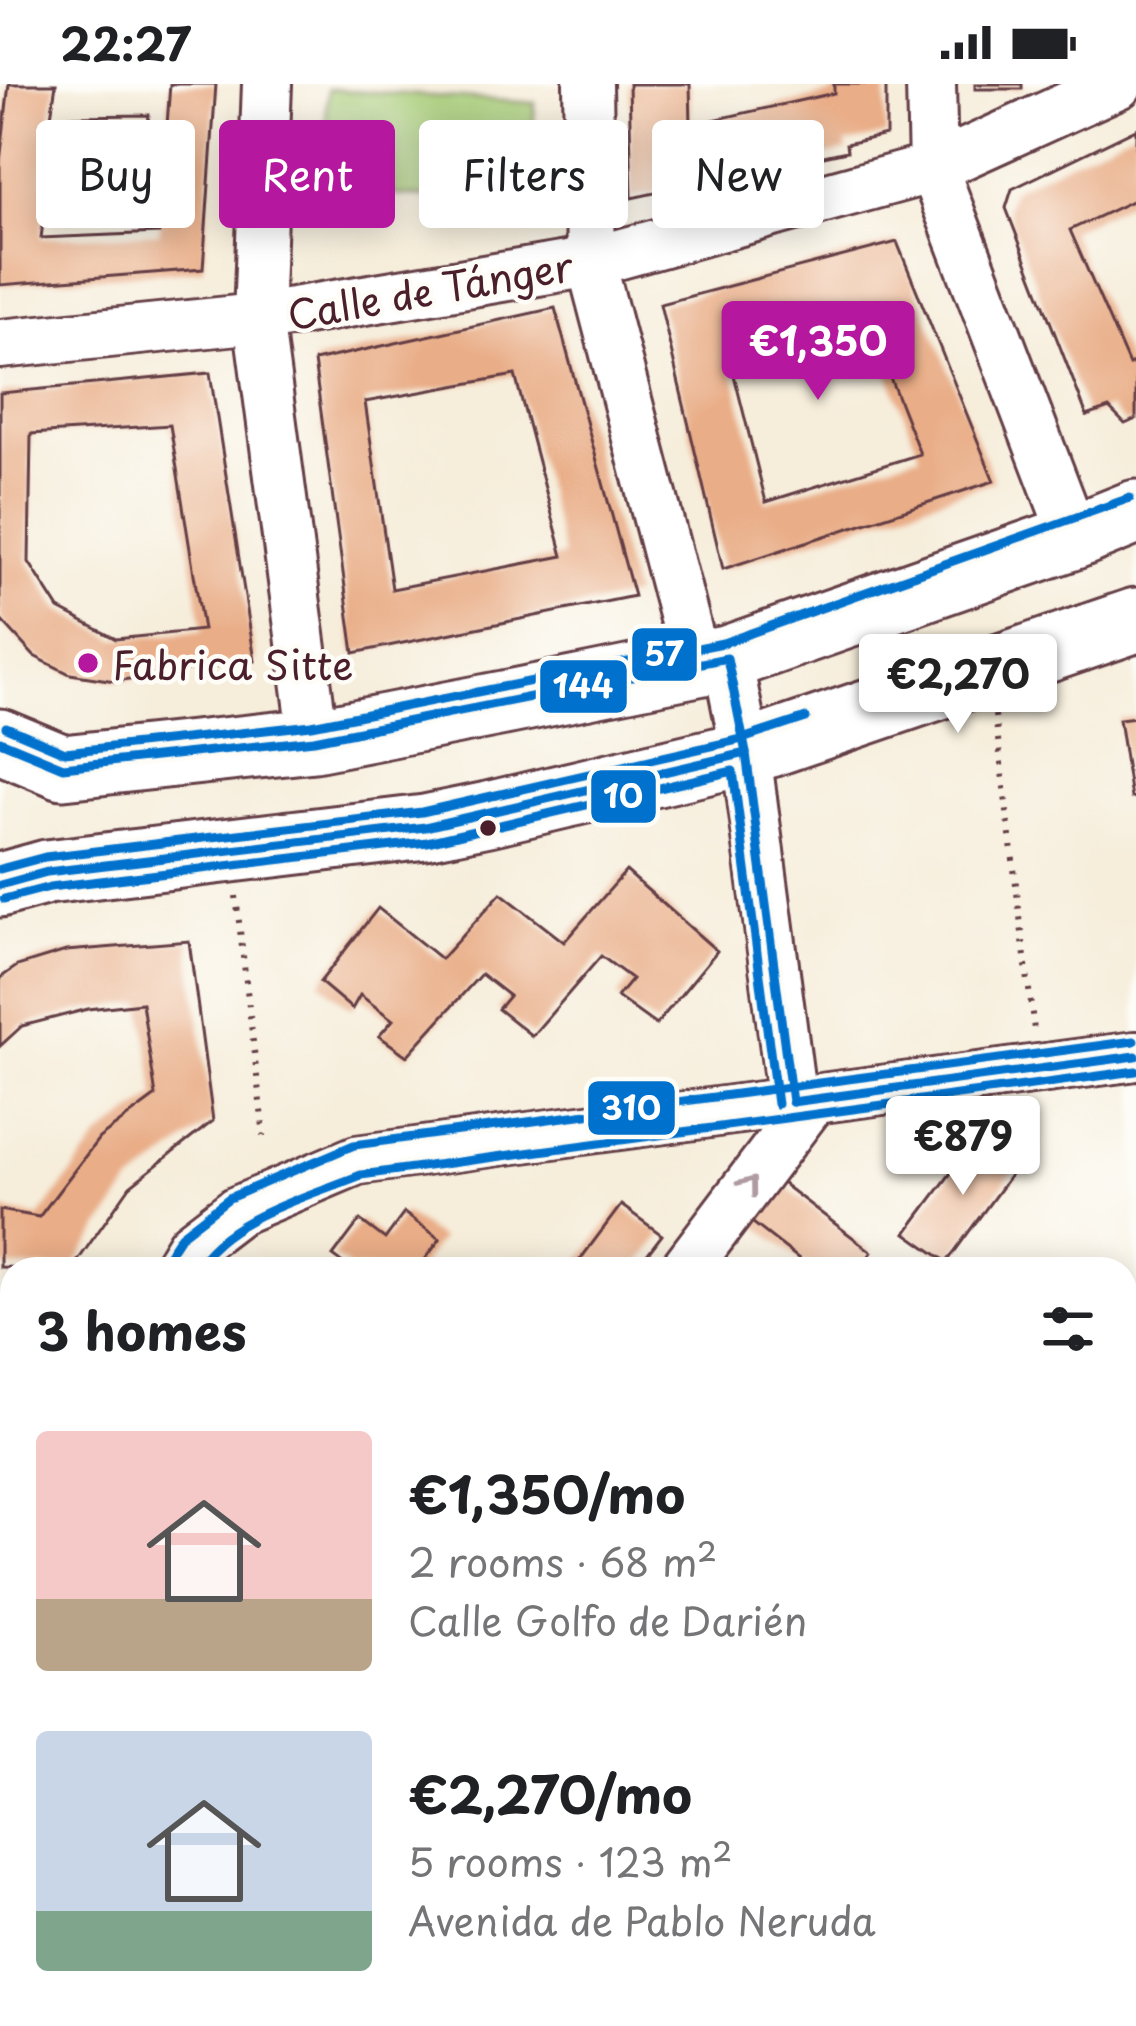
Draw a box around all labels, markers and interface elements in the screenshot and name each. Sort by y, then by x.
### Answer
text: 22:27 [60,8,191,76]
chip: Buy [36,120,195,228]
chip: Rent [219,120,395,228]
chip: Filters [419,120,628,228]
chip: New [652,120,824,228]
street label: Calle de Tánger [282,235,578,343]
pin: €1,350 [720,301,916,403]
text: €1,350 [749,310,887,369]
line badge: 57 [630,626,699,683]
text: 57 [644,627,684,677]
place label: Fabrica Sitte [112,634,353,693]
pin: €2,270 [860,634,1056,736]
text: €2,270 [886,643,1030,702]
marker: Fabrica Sitte [75,650,101,676]
line badge: 144 [538,658,629,715]
text: 144 [553,659,613,709]
line badge: 10 [589,768,658,825]
text: 10 [603,769,643,819]
unlabelled marker [477,817,499,839]
line badge: 310 [586,1079,677,1137]
text: 310 [601,1081,661,1131]
pin: €879 [892,1096,1034,1198]
text: €879 [913,1105,1013,1164]
one-way arrow [735,1176,757,1198]
text: 3 homes [36,1291,247,1368]
icon: filters [1035,1296,1101,1362]
text: €1,350/mo [408,1454,685,1531]
icon: home [132,1479,276,1623]
text: 2 rooms · 68 m² [408,1531,717,1590]
text: Calle Golfo de Darién [408,1590,807,1649]
text: €2,270/mo [408,1754,692,1831]
icon: home [132,1779,276,1923]
text: 5 rooms · 123 m² [408,1831,733,1890]
text: Avenida de Pablo Neruda [408,1890,876,1949]

